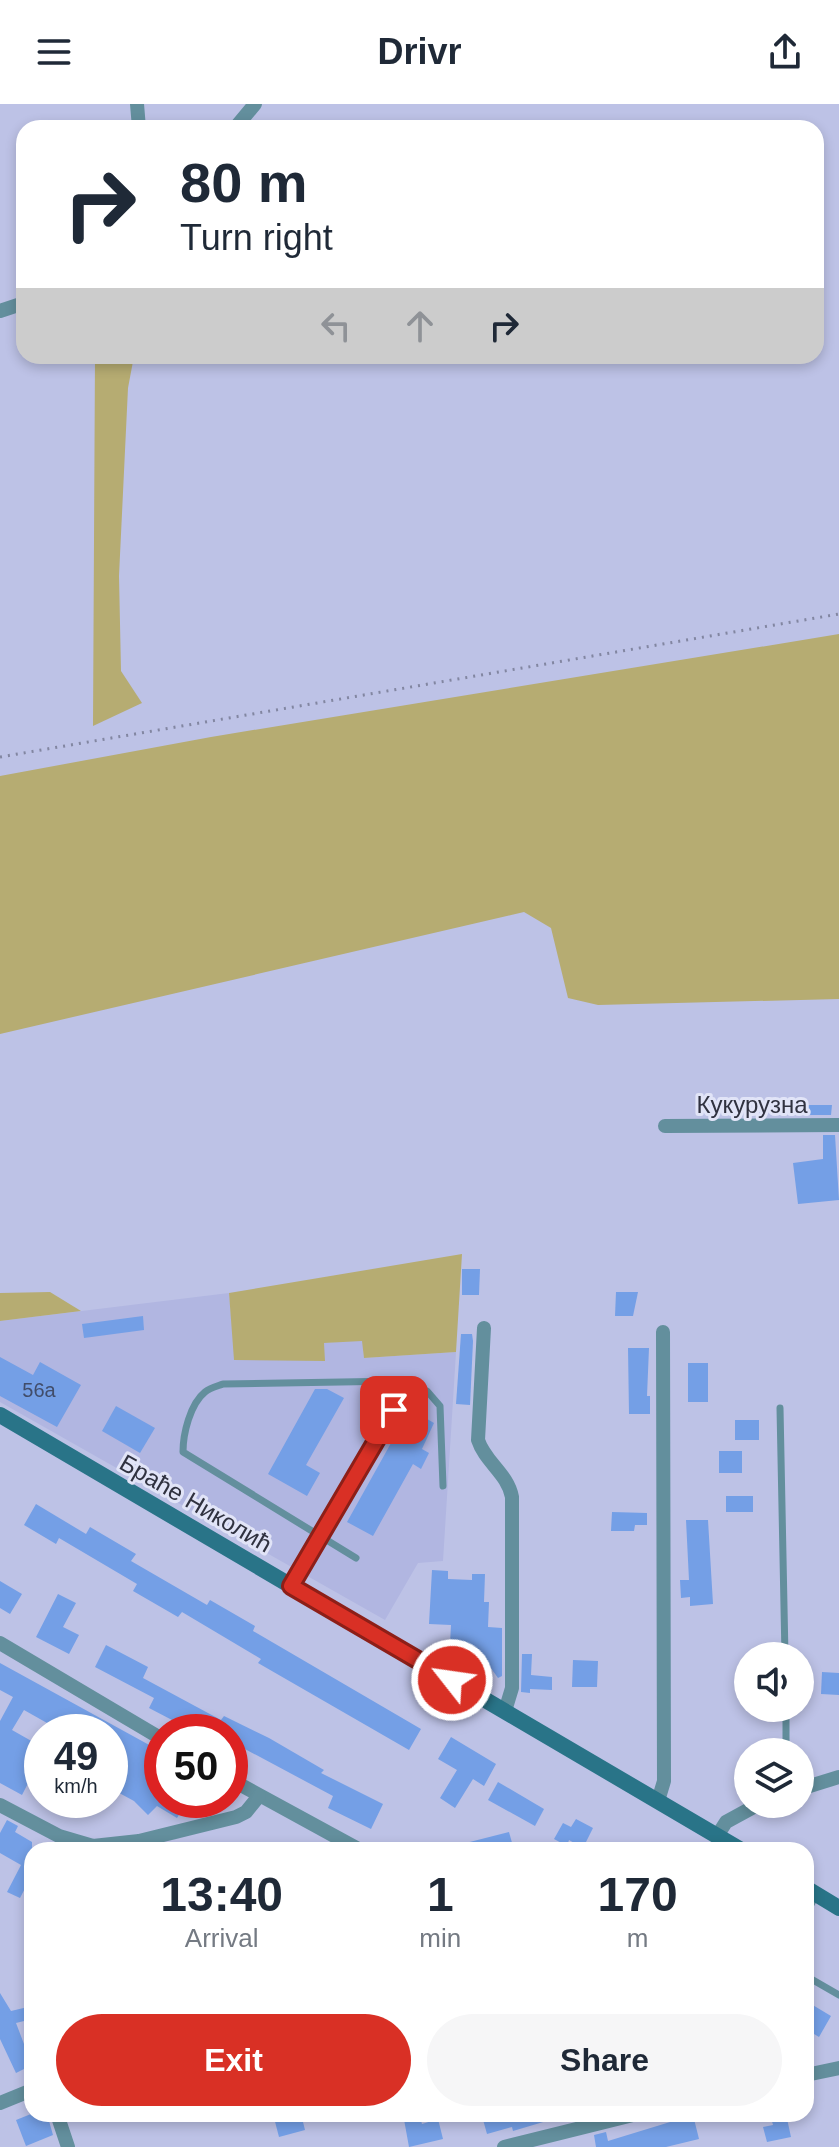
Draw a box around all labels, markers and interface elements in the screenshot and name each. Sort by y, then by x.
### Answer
icon: menu [32,30,76,74]
icon: share [763,30,807,74]
text: Drivr [377,31,462,72]
text: 80 m [180,151,308,214]
icon: right [48,152,152,256]
text: Turn right [180,217,333,258]
icon: left [314,304,358,348]
icon: ahead [398,304,442,348]
icon: right [482,304,526,348]
street label: Кукурузна [696,1091,808,1118]
pin [360,1376,428,1444]
house number: 56a [22,1379,57,1401]
icon: arrive [372,1388,416,1432]
street label: Браће Николић [115,1449,277,1557]
position arrow [410,1638,494,1722]
map controls [734,1642,814,1818]
button: sound [734,1642,814,1722]
speed limit sign: 50 [144,1714,248,1818]
text: 49 [54,1734,98,1778]
button: layers [734,1738,814,1818]
text: km/h [54,1775,98,1797]
text: 13:40 [160,1868,283,1921]
text: 1 [427,1868,454,1921]
text: 170 [598,1868,678,1921]
text: Arrival [185,1923,259,1953]
text: min [419,1923,461,1953]
text: m [627,1923,648,1953]
button: Exit [56,2014,411,2106]
button: Share [427,2014,782,2106]

